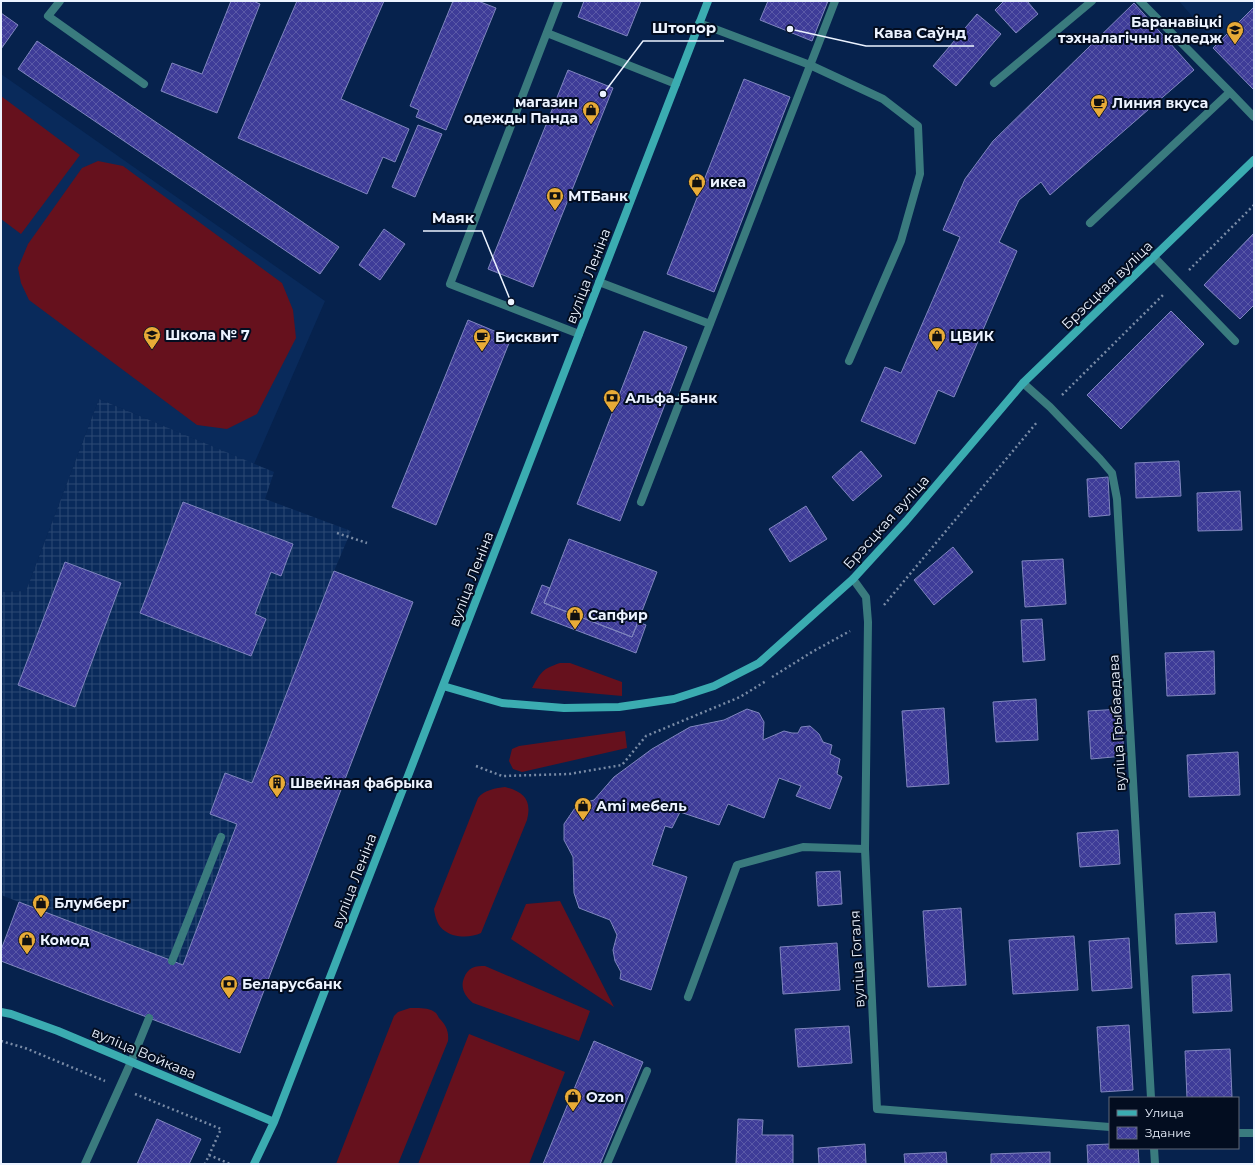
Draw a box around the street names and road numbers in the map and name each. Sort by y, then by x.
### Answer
street label: вуліца Леніна [562,226,614,326]
street label: Брэсцкая вуліца [1058,237,1156,333]
street label: Брэсцкая вуліца [839,471,933,573]
street label: вуліца Леніна [445,529,497,629]
street label: вуліца Грыбаедава [1104,654,1130,792]
street label: вуліца Леніна [328,831,380,931]
street label: вуліца Гогаля [845,910,869,1008]
street label: вуліца Войкава [89,1023,199,1083]

